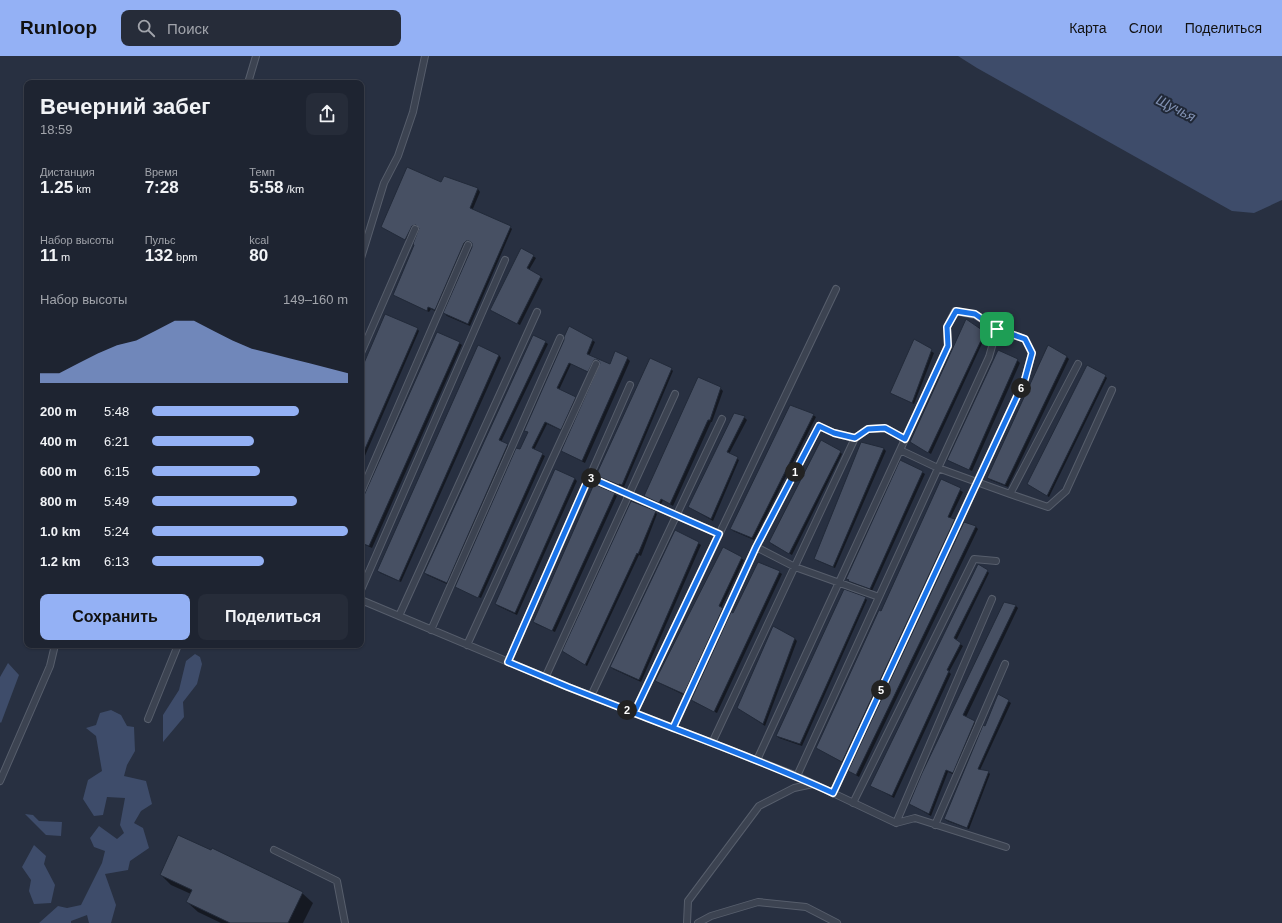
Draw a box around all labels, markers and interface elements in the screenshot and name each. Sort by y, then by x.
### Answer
search box [121,10,401,46]
text: Runloop [20,17,97,38]
icon: search [135,17,157,39]
text: Поиск [167,20,209,37]
text: Карта [1069,20,1107,36]
text: Слои [1129,20,1163,36]
text: Поделиться [1185,20,1262,36]
water label: Щучья [1154,91,1199,125]
button: share [306,93,348,135]
text: Вечерний забег [40,94,210,119]
text: 18:59 [40,122,73,137]
text: Дистанция [40,166,95,178]
text: Время [145,166,178,178]
text: Темп [249,166,275,178]
text: 1.25 [40,178,73,197]
text: 7:28 [145,178,179,197]
text: 5:58 [249,178,283,197]
text: km [73,183,91,195]
text: /km [283,183,304,195]
text: Набор высоты [40,234,114,246]
text: Пульс [145,234,175,246]
text: kcal [249,234,269,246]
text: 11 [40,246,58,265]
text: 132 [145,246,173,265]
text: 80 [249,246,268,265]
text: m [58,251,70,263]
text: bpm [173,251,198,263]
text: Набор высоты [40,292,127,307]
text: 149–160 m [283,292,348,307]
pin [980,312,1014,346]
icon: arrive [986,318,1008,340]
pin: 6 [1011,378,1031,398]
text: 6 [1018,382,1024,394]
text: 200 m [40,404,77,419]
text: 5:48 [104,404,129,419]
text: 400 m [40,434,77,449]
text: 6:21 [104,434,129,449]
pin: 1 [785,462,805,482]
text: 600 m [40,464,77,479]
text: 6:15 [104,464,129,479]
text: 1 [792,466,798,478]
pin: 3 [581,468,601,488]
text: 3 [588,472,594,484]
text: 800 m [40,494,77,509]
text: 5:49 [104,494,129,509]
text: 1.0 km [40,524,80,539]
text: 5:24 [104,524,129,539]
text: 1.2 km [40,554,80,569]
text: 6:13 [104,554,129,569]
button: Сохранить [40,594,190,640]
button: Поделиться [198,594,348,640]
pin: 5 [871,680,891,700]
text: 5 [878,684,884,696]
pin: 2 [617,700,637,720]
text: 2 [624,704,630,716]

